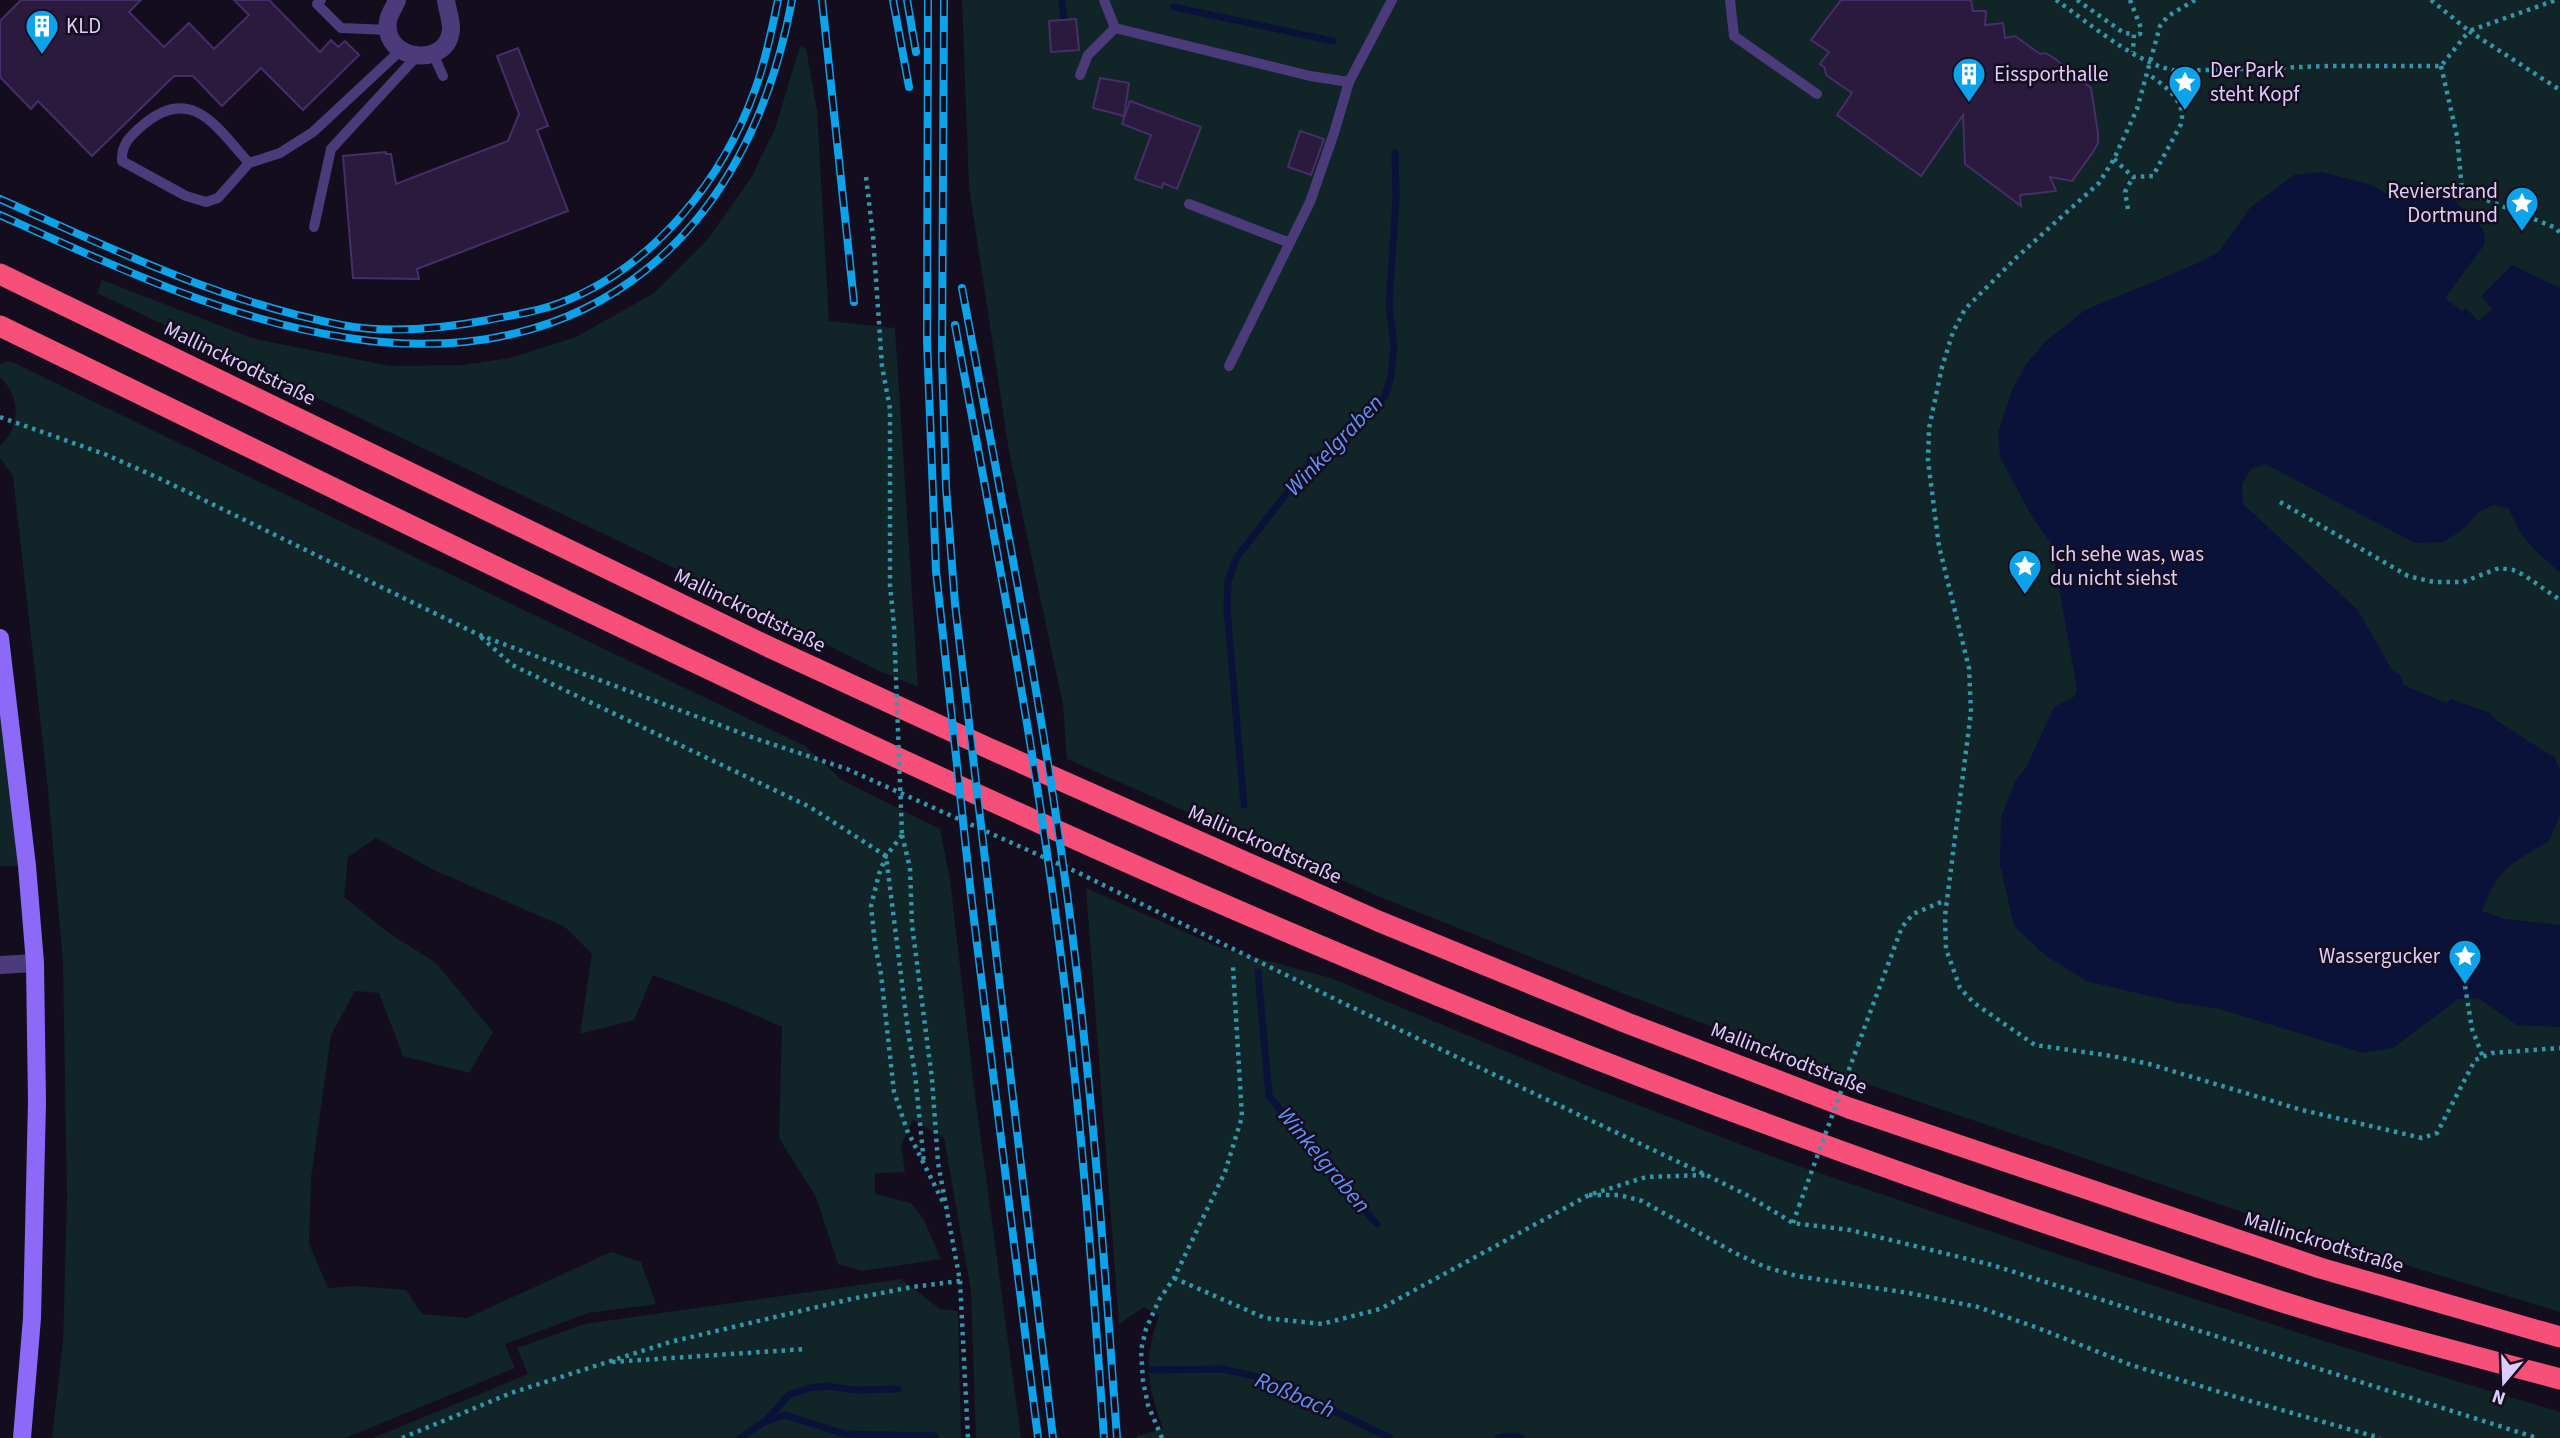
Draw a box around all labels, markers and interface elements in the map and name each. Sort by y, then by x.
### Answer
building icon: KLD [23,7,61,56]
place label: KLD [66,11,101,41]
building icon: Eissporthalle [1950,55,1988,104]
place label: Der Park steht Kopf [2210,55,2300,109]
place label: Eissporthalle [1994,59,2108,89]
place icon: Der Park steht Kopf [2166,63,2204,112]
place label: Revierstrand Dortmund [2387,176,2498,230]
place icon: Revierstrand Dortmund [2503,184,2541,233]
street label: Mallinckrodtstraße [159,313,321,413]
water label: Winkelgraben [1277,387,1391,503]
place label: Ich sehe was, was du nicht siehst [2050,539,2204,593]
place icon: Ich sehe was, was du nicht siehst [2006,547,2044,596]
street label: Mallinckrodtstraße [669,560,831,660]
street label: Mallinckrodtstraße [1183,797,1347,891]
place icon: Wassergucker [2446,937,2484,986]
place label: Wassergucker [2319,941,2441,971]
street label: Mallinckrodtstraße [1706,1014,1872,1102]
water label: Winkelgraben [1270,1100,1378,1220]
street label: Mallinckrodtstraße [2240,1203,2408,1281]
north arrow [2469,1347,2539,1417]
water label: Roßbach [1250,1363,1340,1427]
text: N [2489,1382,2509,1411]

